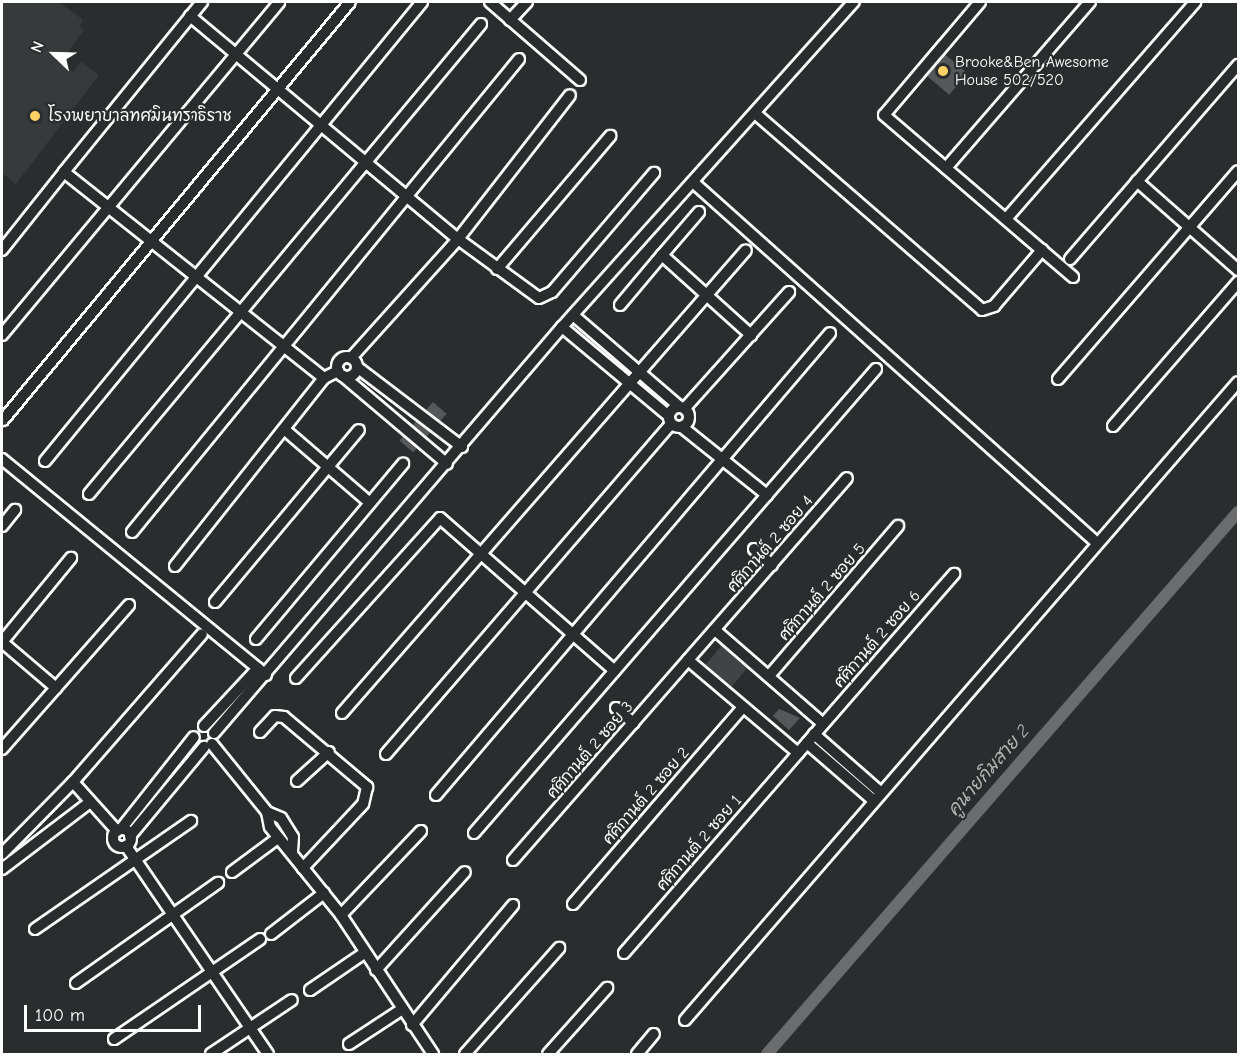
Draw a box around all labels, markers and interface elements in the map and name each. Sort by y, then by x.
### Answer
north arrow [24,24,84,84]
text: N [27,39,48,55]
place label: Brooke&Ben Awesome House 502/520 [955,52,1109,90]
marker: Brooke&Ben Awesome House 502/520 [936,64,950,78]
place label: โรงพยาบาลทศมินทราธิราช [48,106,232,126]
marker: โรงพยาบาลทศมินทราธิราช [26,107,44,125]
street label: ศศิกานต์ 2 ซอย 4 [723,492,817,596]
street label: ศศิกานต์ 2 ซอย 5 [775,539,869,645]
street label: ศศิกานต์ 2 ซอย 6 [830,586,924,692]
street label: ศศิกานต์ 2 ซอย 3 [543,698,637,802]
water label: คูนายกิมสาย 2 [943,721,1035,821]
street label: ศศิกานต์ 2 ซอย 2 [599,744,693,848]
street label: ศศิกานต์ 2 ซอย 1 [652,791,746,895]
scale bar [27,993,204,1031]
text: 100 m [35,1005,85,1026]

